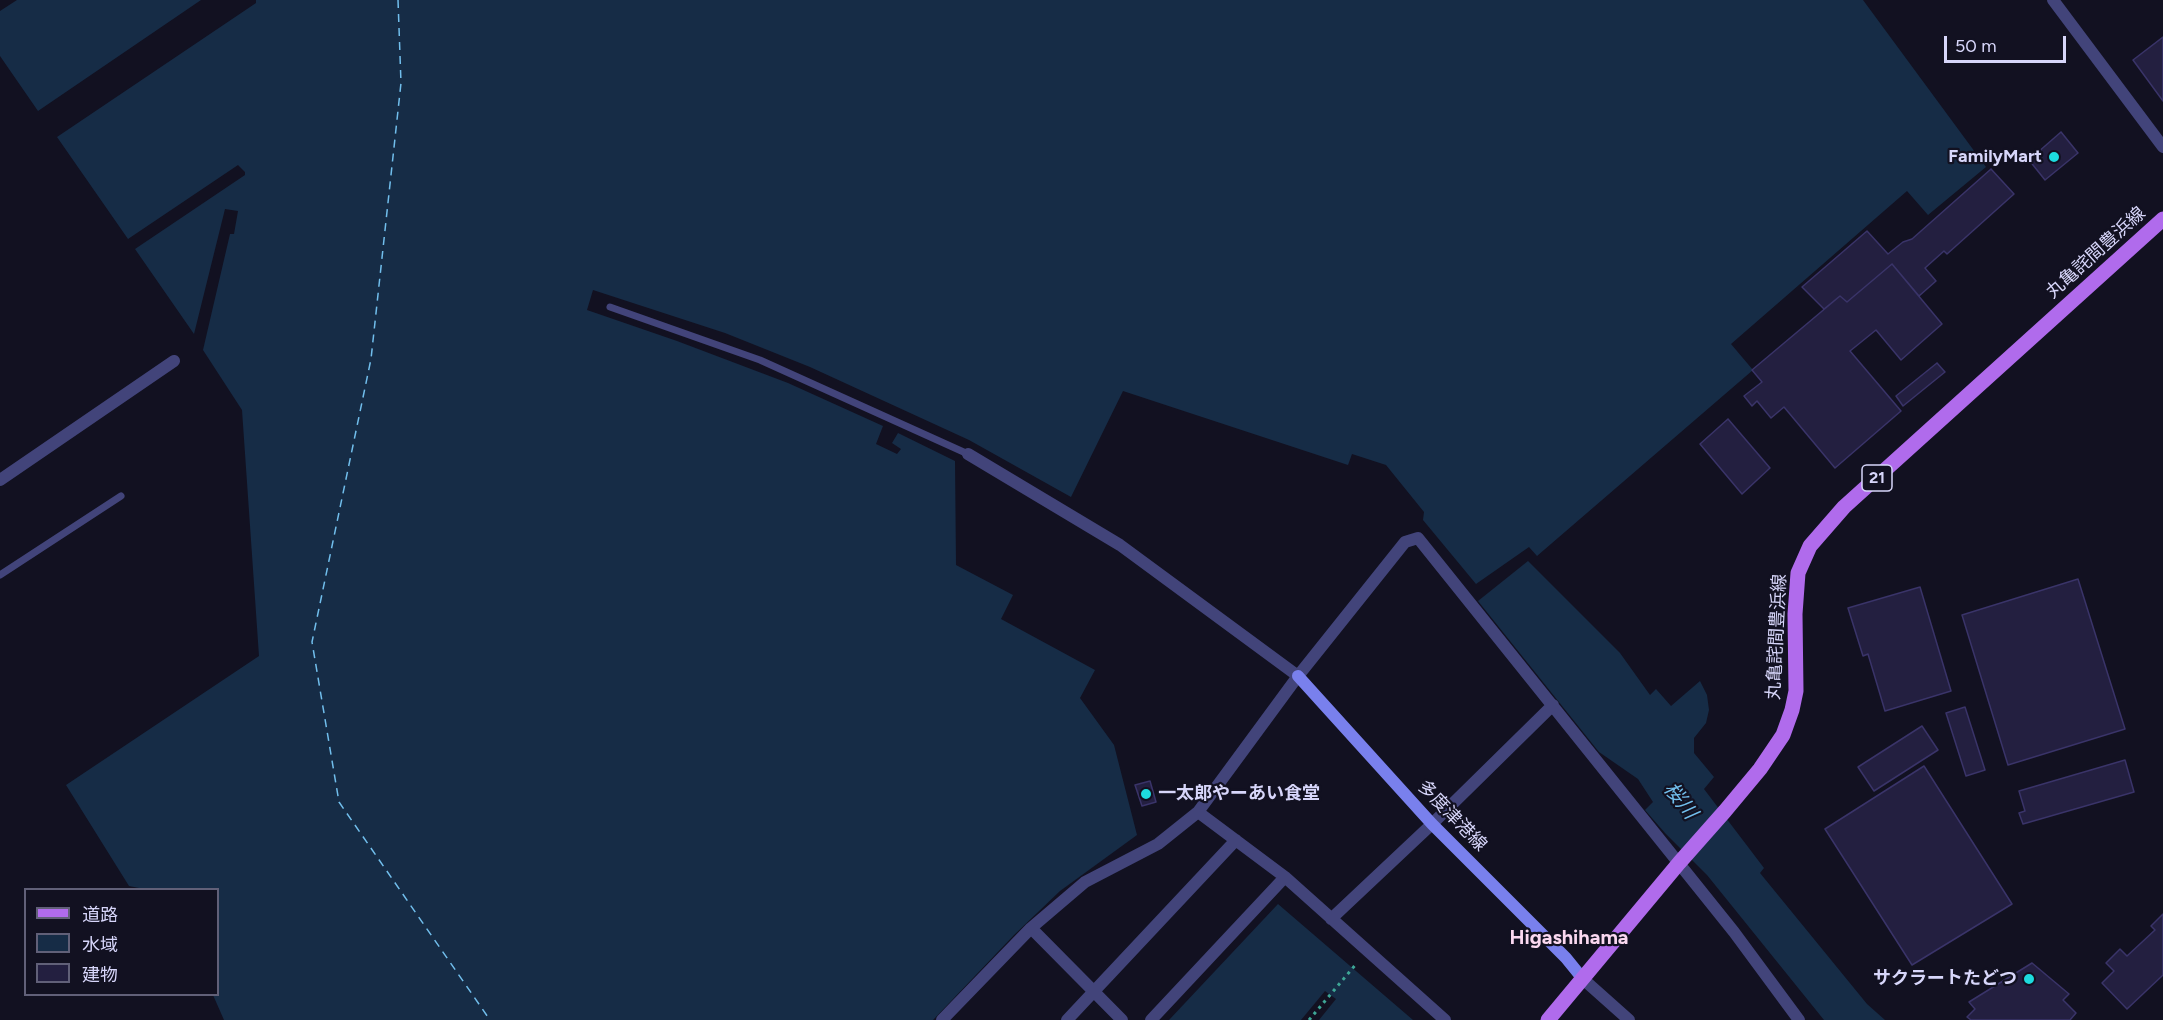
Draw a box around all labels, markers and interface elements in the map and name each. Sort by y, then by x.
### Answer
scale bar [1947,24,2068,62]
text: 50 m [1955,35,1997,57]
place label: FamilyMart [1948,146,2042,168]
marker: FamilyMart [2047,150,2061,164]
street label: 丸亀詫間豊浜線 [2042,203,2150,303]
road number: 21 [1862,465,1892,491]
street label: 丸亀詫間豊浜線 [1763,574,1791,700]
street label: 多度津港線 [1413,776,1491,856]
water label: 桜川 [1658,778,1702,824]
place label: 一太郎やーあい食堂 [1158,783,1320,805]
marker: 一太郎やーあい食堂 [1139,787,1153,801]
legend [24,888,219,996]
text: 道路 [82,904,118,926]
district label: Higashihama [1509,926,1629,950]
text: 水域 [82,934,118,956]
text: 建物 [82,964,118,986]
place label: サクラートたどつ [1873,968,2017,990]
marker: サクラートたどつ [2022,972,2036,986]

